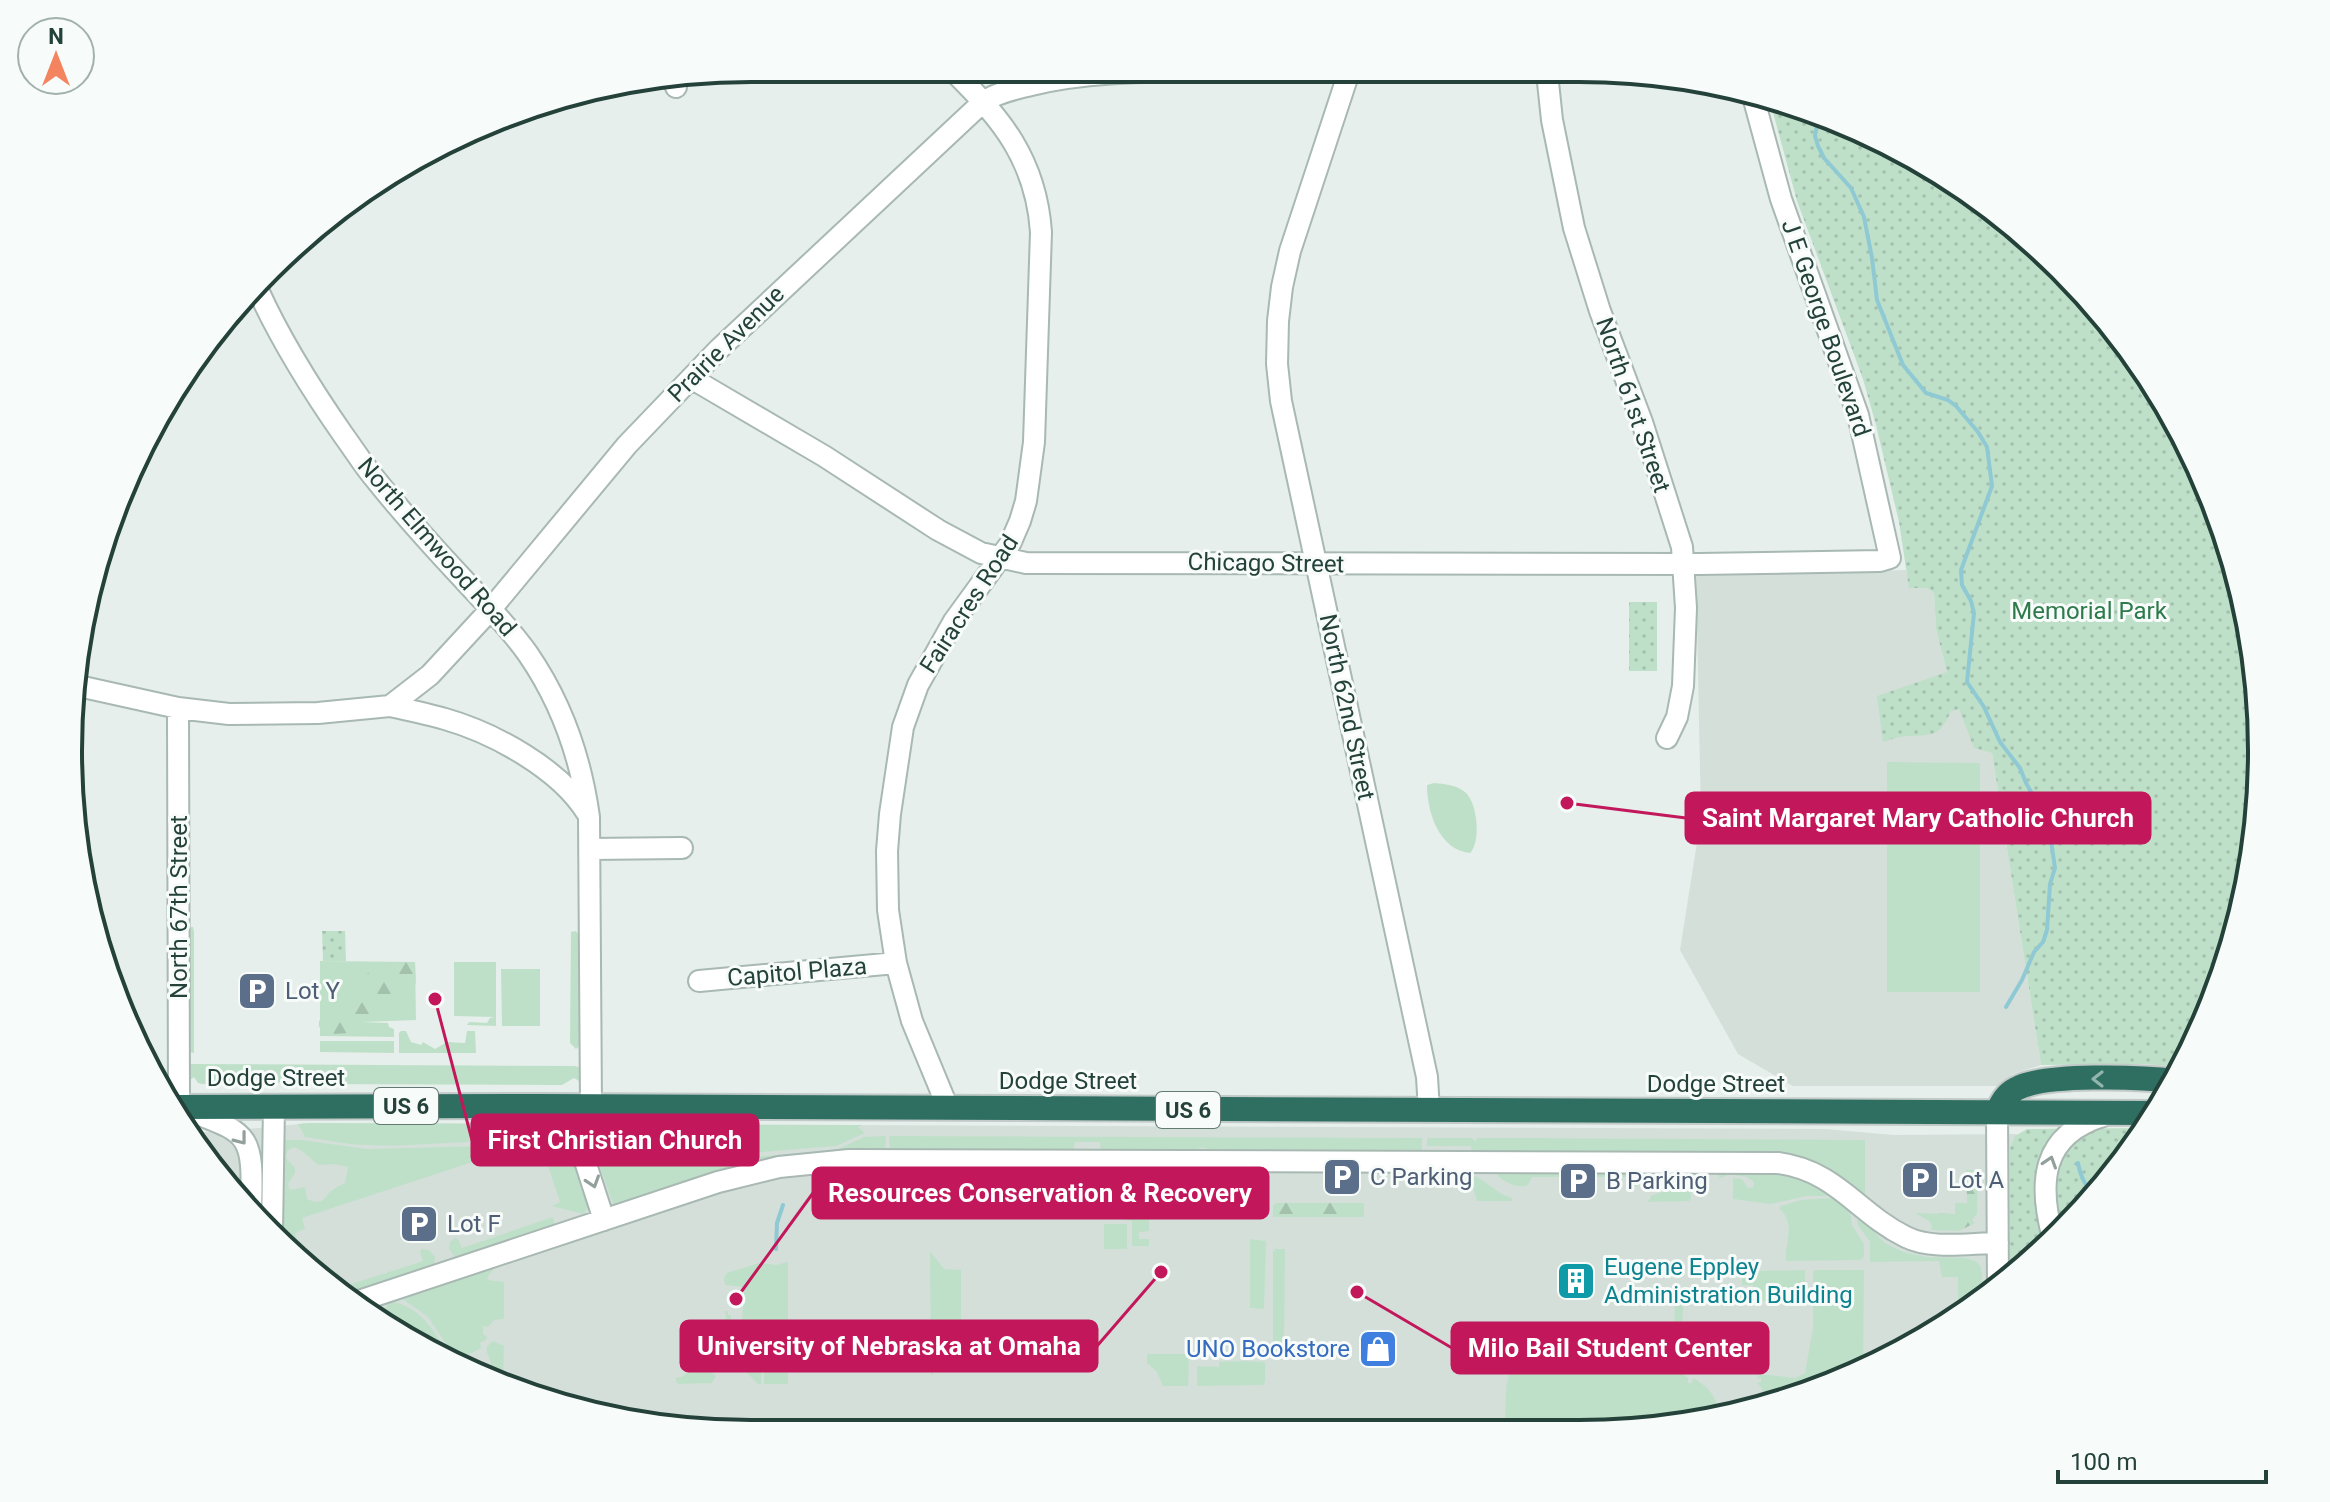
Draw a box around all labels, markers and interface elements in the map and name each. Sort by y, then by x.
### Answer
north arrow [16,16,96,96]
text: N [48,24,64,49]
street label: J E George Boulevard [1776,216,1876,440]
street label: Prairie Avenue [662,280,790,408]
street label: North 61st Street [1590,314,1676,496]
street label: North Elmwood Road [352,452,522,642]
street label: Fairacres Road [914,530,1024,678]
street label: Chicago Street [1187,548,1345,578]
park label: Memorial Park [2011,597,2168,625]
street label: North 62nd Street [1314,611,1380,803]
callout: Saint Margaret Mary Catholic Church [1686,793,2150,843]
text: Saint Margaret Mary Catholic Church [1702,803,2134,833]
street label: North 67th Street [165,815,193,999]
street label: Capitol Plaza [726,952,868,992]
parking icon: Lot Y [236,970,278,1012]
place label: Lot Y [285,977,340,1005]
street label: Dodge Street [207,1064,345,1092]
street label: Dodge Street [999,1067,1137,1095]
street label: Dodge Street [1647,1070,1785,1098]
one-way arrow [2091,1070,2104,1088]
road number: US 6 [374,1088,438,1124]
road number: US 6 [1156,1092,1220,1128]
callout: First Christian Church [472,1115,758,1165]
text: First Christian Church [488,1125,742,1155]
one-way arrow [231,1130,245,1145]
parking icon: C Parking [1321,1156,1363,1198]
one-way arrow [2041,1156,2057,1169]
parking icon: Lot A [1899,1159,1941,1201]
parking icon: B Parking [1557,1160,1599,1202]
place label: C Parking [1370,1163,1473,1191]
place label: Lot A [1948,1166,2004,1194]
place label: B Parking [1606,1167,1708,1195]
callout: Resources Conservation & Recovery [813,1168,1268,1218]
one-way arrow [584,1174,600,1188]
text: Resources Conservation & Recovery [828,1178,1253,1208]
parking icon: Lot F [398,1203,440,1245]
place label: Lot F [447,1210,501,1238]
place label: Eugene Eppley Administration Building [1604,1253,1853,1309]
building icon: Eugene Eppley Administration Building [1555,1260,1597,1302]
callout: University of Nebraska at Omaha [681,1321,1097,1371]
callout: Milo Bail Student Center [1452,1323,1768,1373]
shop icon: UNO Bookstore [1357,1328,1399,1370]
text: University of Nebraska at Omaha [697,1331,1081,1361]
text: Milo Bail Student Center [1468,1333,1753,1363]
place label: UNO Bookstore [1186,1335,1350,1363]
scale bar [2058,1434,2266,1484]
text: 100 m [2070,1448,2137,1476]

